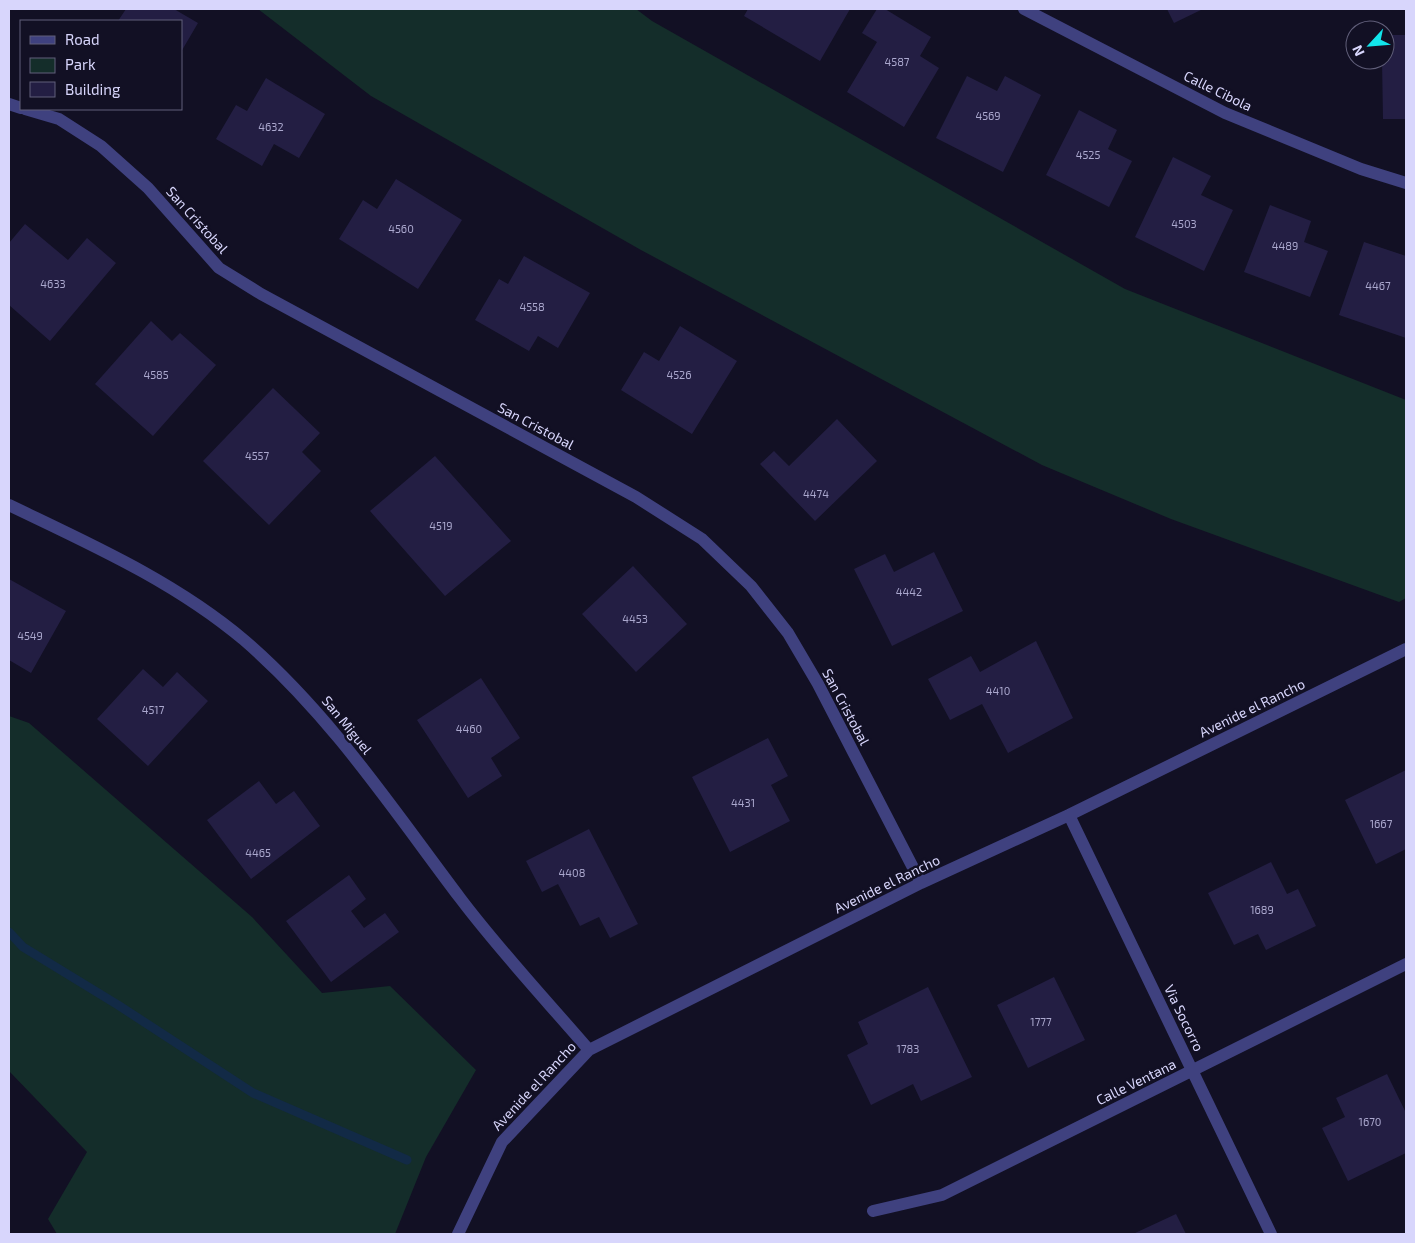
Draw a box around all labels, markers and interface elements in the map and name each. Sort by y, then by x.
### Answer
legend [20,20,182,110]
north arrow [1345,20,1395,70]
text: Road [65,30,100,48]
text: N [1348,43,1368,59]
text: Park [65,55,96,73]
house number: 4587 [885,55,910,68]
street label: Calle Cibola [1181,67,1255,114]
text: Building [65,80,121,98]
house number: 4569 [975,109,1001,122]
house number: 4632 [258,120,284,133]
house number: 4525 [1076,148,1100,161]
street label: San Cristobal [163,183,232,257]
house number: 4503 [1171,217,1197,230]
house number: 4560 [388,222,414,235]
house number: 4489 [1272,239,1298,252]
house number: 4633 [40,277,66,290]
house number: 4467 [1365,279,1391,292]
house number: 4558 [519,300,545,313]
house number: 4585 [143,368,169,381]
house number: 4526 [666,368,692,381]
street label: San Cristobal [495,398,578,453]
house number: 4557 [245,449,269,462]
house number: 4474 [803,487,829,500]
house number: 4519 [429,519,453,532]
house number: 4442 [896,585,922,598]
house number: 4453 [622,612,648,625]
house number: 4549 [17,629,43,642]
street label: San Cristobal [819,666,874,749]
street label: Avenide el Rancho [1196,675,1307,740]
house number: 4410 [986,684,1010,697]
street label: San Miguel [319,692,377,758]
house number: 4517 [142,703,165,716]
house number: 4460 [456,722,482,735]
house number: 4431 [731,796,755,809]
house number: 1667 [1370,817,1393,830]
house number: 4465 [245,846,271,859]
street label: Avenide el Rancho [831,851,942,916]
house number: 4408 [559,866,585,879]
house number: 1689 [1250,903,1274,916]
street label: Via Socorro [1161,982,1208,1054]
house number: 1777 [1030,1015,1052,1028]
street label: Avenide el Rancho [488,1038,579,1134]
house number: 1783 [897,1042,919,1055]
street label: Calle Ventana [1093,1055,1179,1108]
house number: 1670 [1359,1115,1381,1128]

